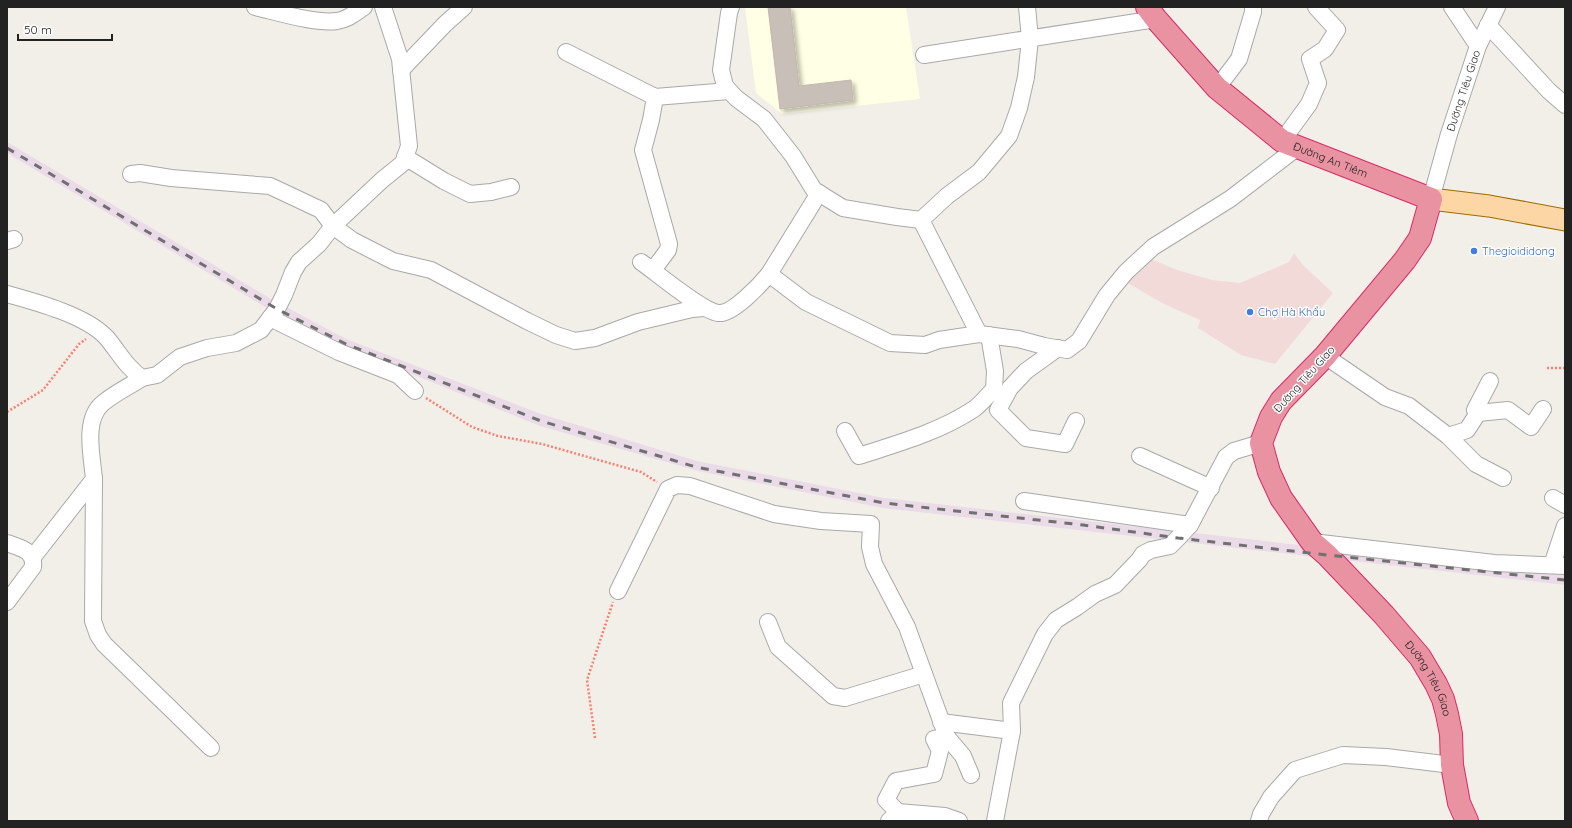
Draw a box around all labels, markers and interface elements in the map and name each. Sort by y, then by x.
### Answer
scale bar [18,16,112,42]
text: 50 m [24,22,52,37]
street label: Đường Tiêu Giao [1443,48,1483,133]
street label: Đường An Tiêm [1291,139,1370,181]
place label: Thegioididong [1482,244,1555,258]
marker: Thegioididong [1469,246,1479,256]
place label: Chợ Hà Khẩu [1258,305,1325,319]
marker: Chợ Hà Khẩu [1245,307,1255,317]
street label: Đường Tiêu Giao [1270,343,1338,415]
street label: Đường Tiêu Giao [1402,638,1454,718]

